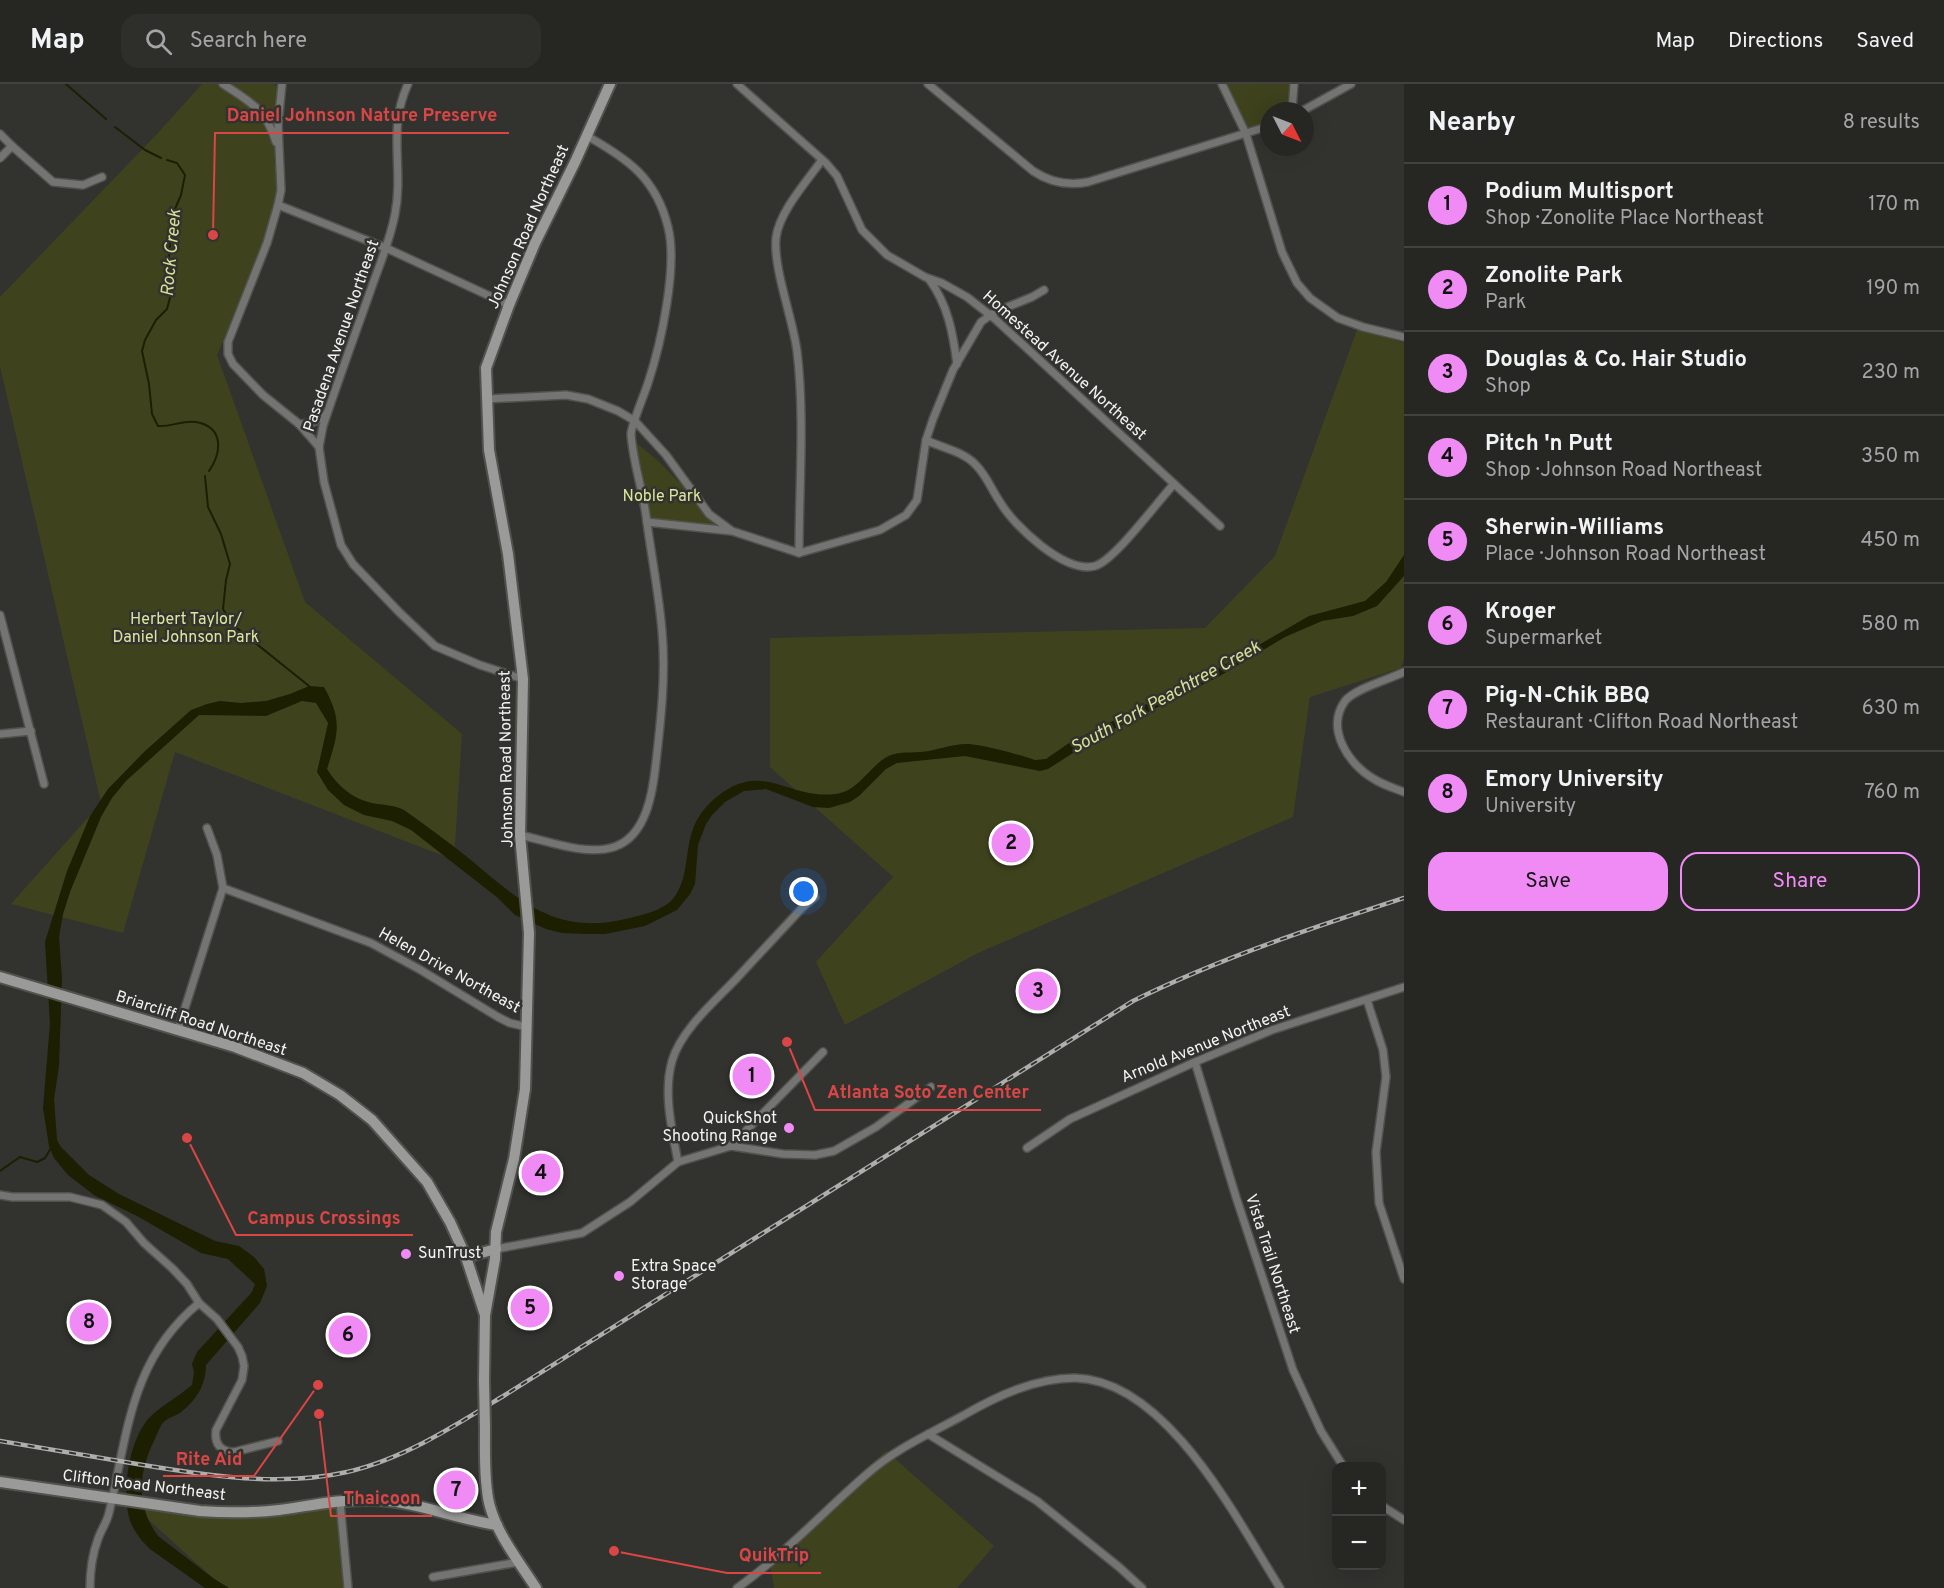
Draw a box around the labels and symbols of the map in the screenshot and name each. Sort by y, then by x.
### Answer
callout: Daniel Johnson Nature Preserve [215,97,509,133]
north arrow [1260,102,1314,156]
text: Daniel Johnson Nature Preserve [227,105,497,128]
street label: Johnson Road Northeast [484,142,574,312]
water label: Rock Creek [157,207,187,298]
street label: Pasadena Avenue Northeast [300,237,384,435]
street label: Homestead Avenue Northeast [978,287,1150,445]
park label: Noble Park [623,487,701,507]
park label: Herbert Taylor/ Daniel Johnson Park [113,610,259,648]
water label: South Fork Peachtree Creek [1067,636,1266,760]
street label: Johnson Road Northeast [495,670,519,848]
pin: 2 [992,820,1030,866]
your location [789,877,818,906]
street label: Helen Drive Northeast [375,924,523,1018]
pin: 3 [1018,968,1058,1014]
street label: Briarcliff Road Northeast [113,987,289,1061]
street label: Arnold Avenue Northeast [1118,1002,1294,1088]
pin: 1 [732,1054,771,1098]
callout: Atlanta Soto Zen Center [815,1074,1041,1110]
text: Atlanta Soto Zen Center [827,1082,1029,1105]
place label: QuickShot Shooting Range [663,1109,777,1147]
marker: QuickShot Shooting Range [782,1121,796,1135]
pin: 4 [522,1150,560,1196]
street label: Vista Trail Northeast [1240,1192,1304,1336]
callout: Campus Crossings [236,1199,413,1235]
text: Campus Crossings [247,1208,401,1231]
place label: SunTrust [418,1244,481,1264]
marker: SunTrust [399,1247,413,1261]
place label: Extra Space Storage [631,1257,716,1295]
marker: Extra Space Storage [612,1269,626,1283]
pin: 5 [510,1286,550,1330]
pin: 8 [70,1300,109,1344]
pin: 6 [328,1312,368,1358]
callout: Rite Aid [163,1440,254,1476]
text: Rite Aid [176,1449,242,1472]
street label: Clifton Road Northeast [61,1466,227,1506]
pin: 7 [436,1468,476,1512]
callout: Thaicoon [331,1480,432,1516]
text: Thaicoon [343,1488,421,1511]
callout: QuikTrip [727,1537,821,1573]
text: QuikTrip [739,1545,809,1568]

